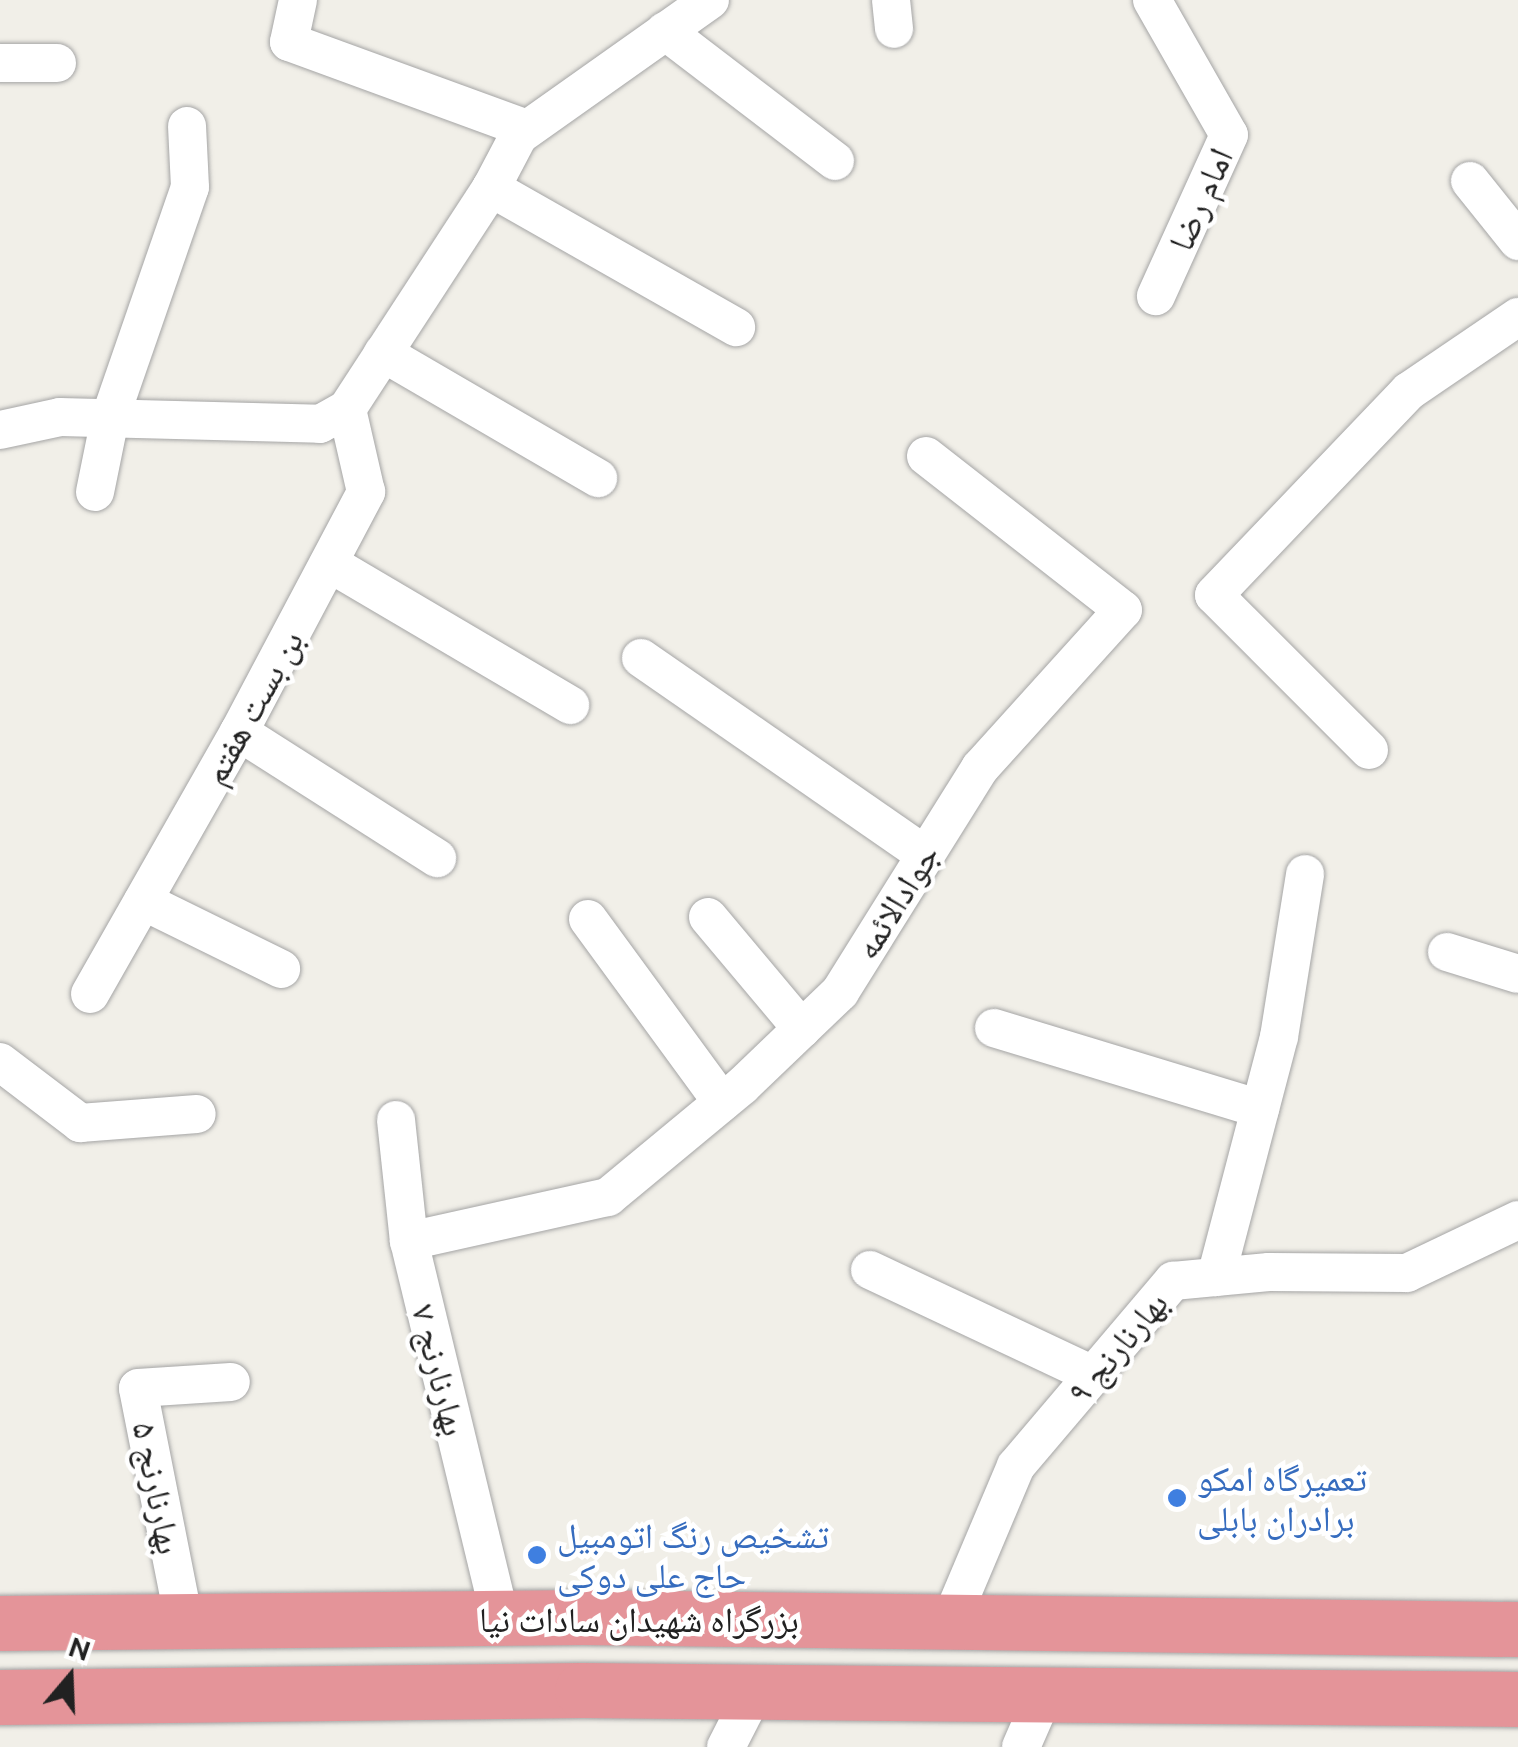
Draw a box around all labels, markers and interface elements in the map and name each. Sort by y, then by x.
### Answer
street label: امام رضا [1159,141,1241,257]
street label: بن بست هفتم [192,622,312,792]
street label: جوادالائمه [844,836,948,966]
street label: بهارنارنج ۹ [1058,1282,1176,1412]
street label: بهارنارنج ۷ [403,1300,477,1440]
street label: بهارنارنج ۵ [125,1418,191,1558]
place label: تعمیرگاه امکو برادران بابلی [1197,1457,1367,1539]
marker: تعمیرگاه امکو برادران بابلی [1166,1487,1188,1509]
place label: تشخیص رنگ اتومبیل حاج علی دوکی [557,1514,829,1596]
marker: تشخیص رنگ اتومبیل حاج علی دوکی [526,1544,548,1566]
street label: بزرگراه شهیدان سادات نیا [479,1598,799,1640]
north arrow [20,1627,120,1727]
text: N [65,1630,95,1666]

